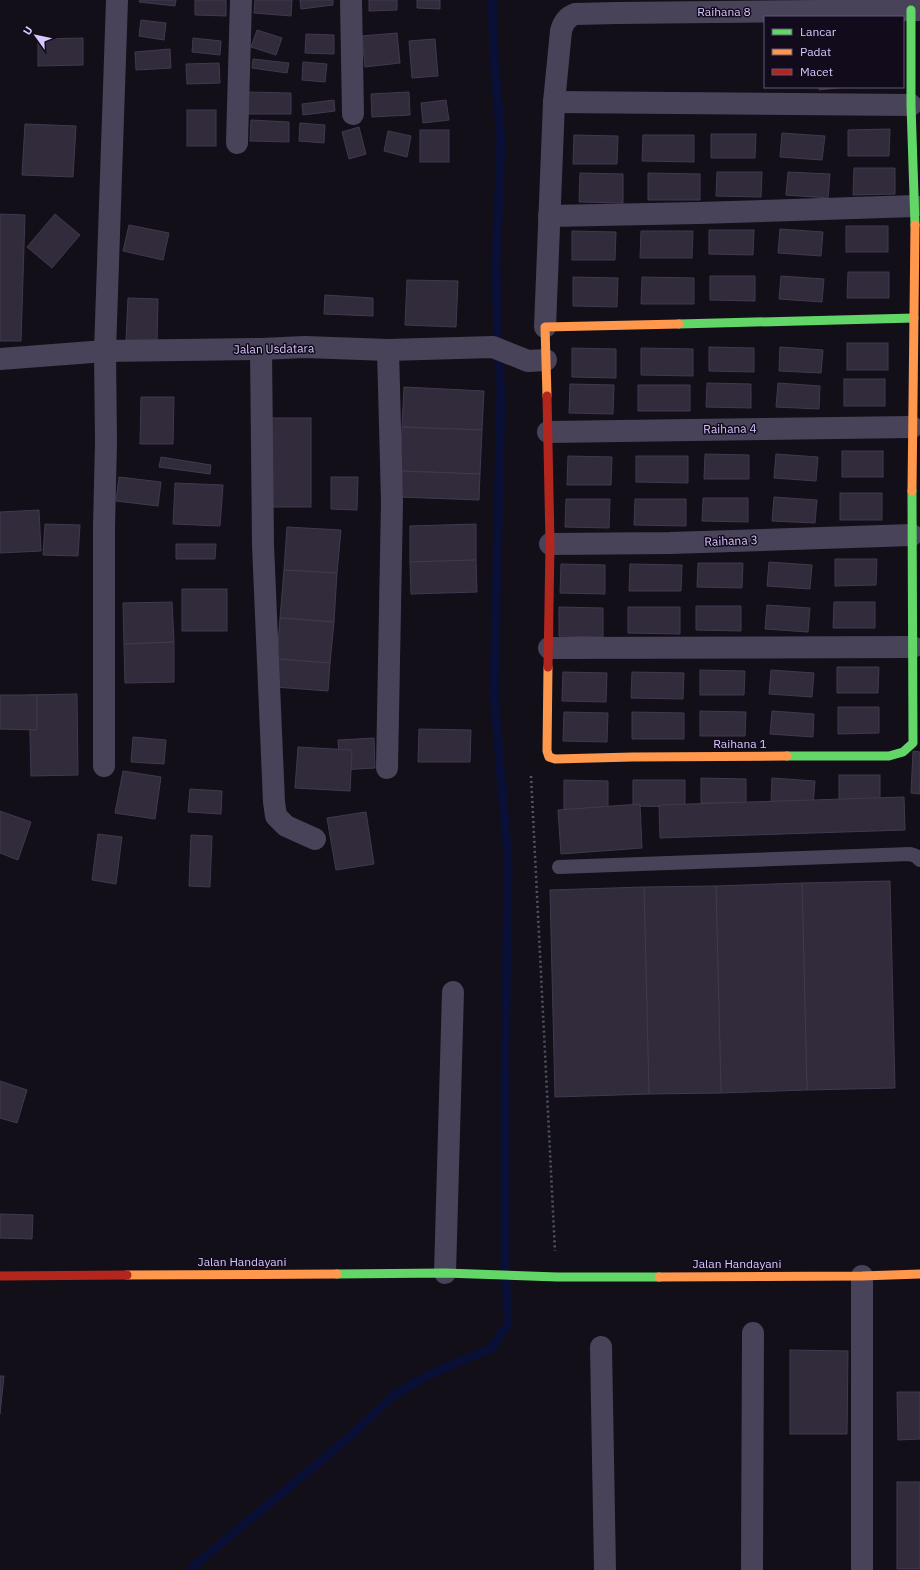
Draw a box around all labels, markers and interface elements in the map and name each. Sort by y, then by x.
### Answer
street label: Raihana 8 [697,4,751,19]
north arrow [16,16,56,56]
legend [764,16,904,88]
text: U [20,24,36,38]
text: Lancar [800,24,837,39]
text: Padat [800,44,831,59]
text: Macet [800,64,833,79]
street label: Jalan Usdatara [234,340,315,357]
street label: Raihana 4 [703,421,757,436]
street label: Raihana 3 [704,532,758,549]
street label: Raihana 1 [713,736,767,751]
street label: Jalan Handayani [198,1254,286,1269]
street label: Jalan Handayani [693,1256,781,1271]

